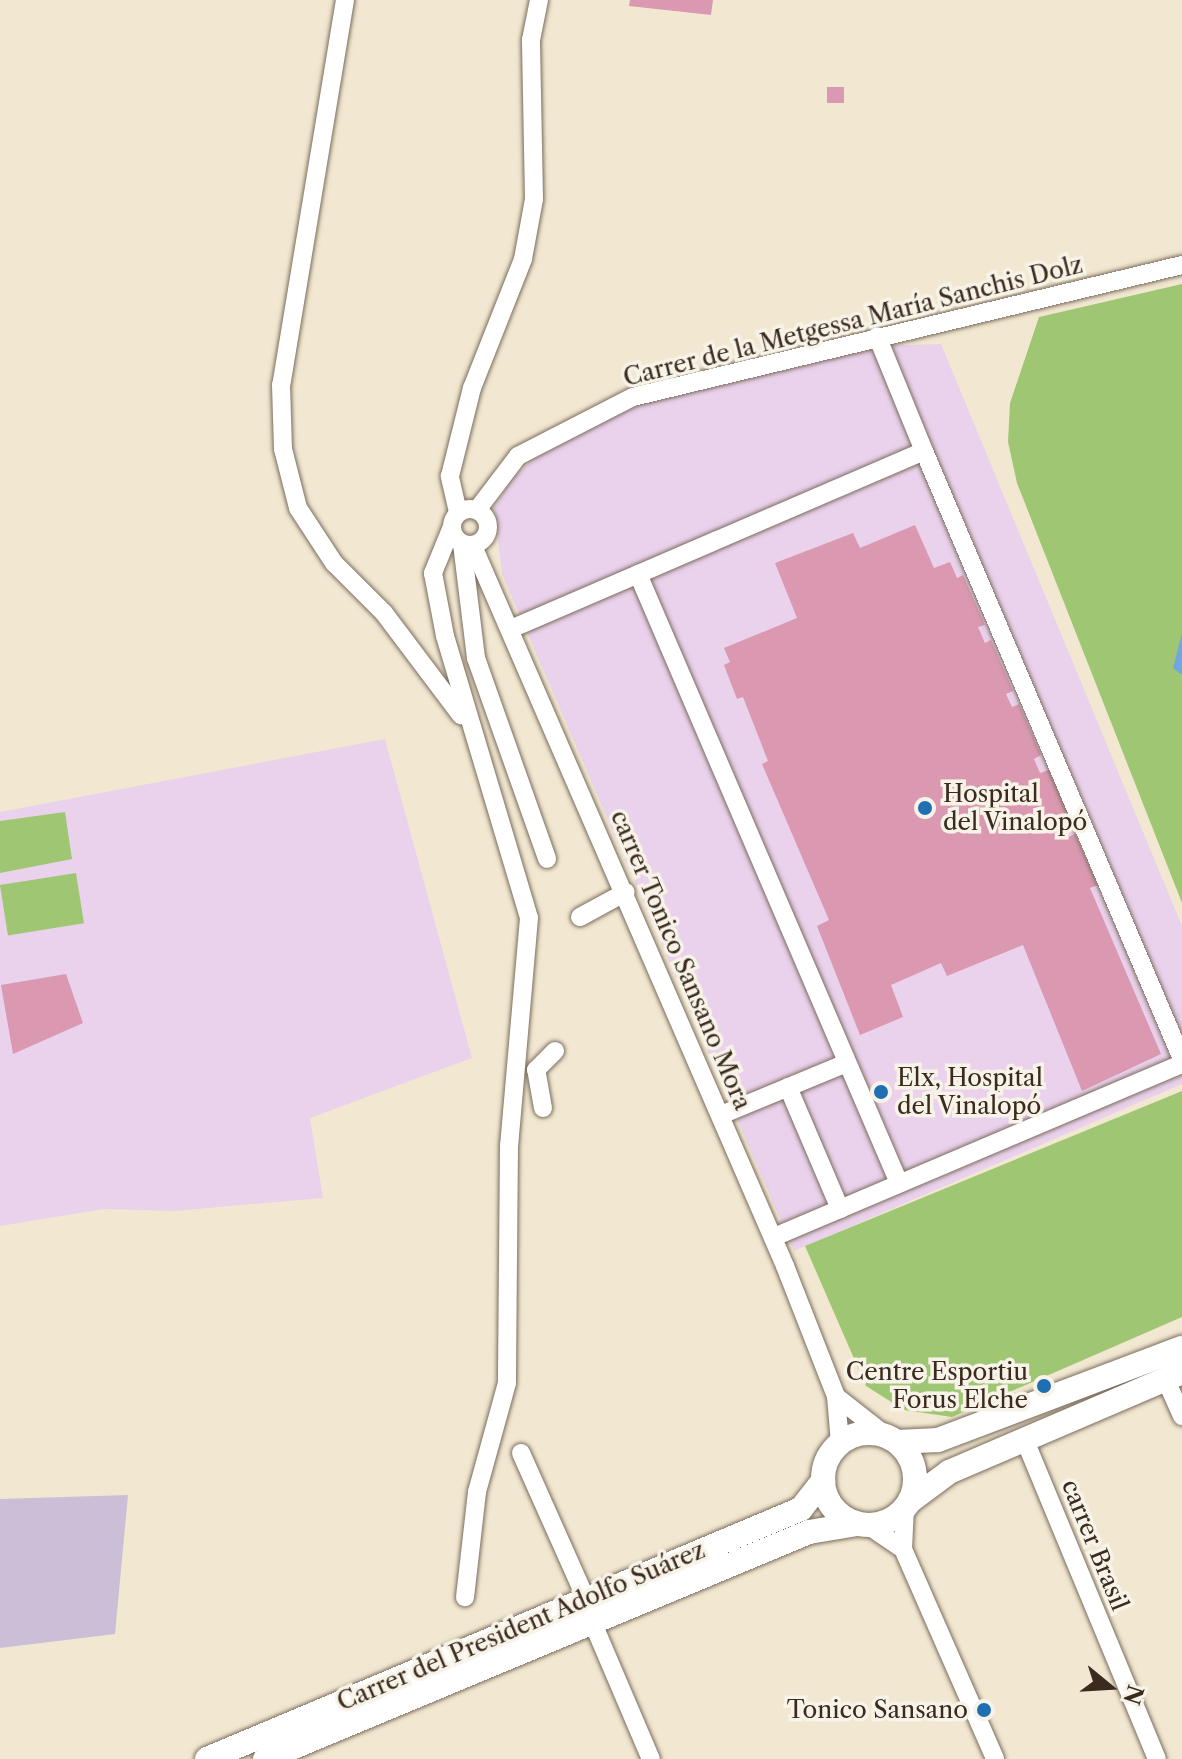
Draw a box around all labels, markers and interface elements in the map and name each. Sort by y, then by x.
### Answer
street label: Carrer de la Metgessa María Sanchis Dolz [620,250,1086,392]
place label: Hospital del Vinalopó [943,780,1088,836]
marker: Hospital del Vinalopó [914,797,936,819]
street label: carrer Tonico Sansano Mora [605,805,757,1115]
place label: Elx, Hospital del Vinalopó [897,1064,1043,1120]
marker: Elx, Hospital del Vinalopó [872,1083,890,1101]
place label: Centre Esportiu Forus Elche [846,1358,1028,1414]
marker: Centre Esportiu Forus Elche [1035,1377,1053,1395]
street label: carrer Brasil [1056,1475,1134,1615]
street label: Carrer del President Adolfo Suárez [332,1535,710,1717]
north arrow [1070,1647,1150,1727]
text: N [1118,1681,1149,1708]
place label: Tonico Sansano [787,1696,968,1724]
marker: Tonico Sansano [975,1701,993,1719]

